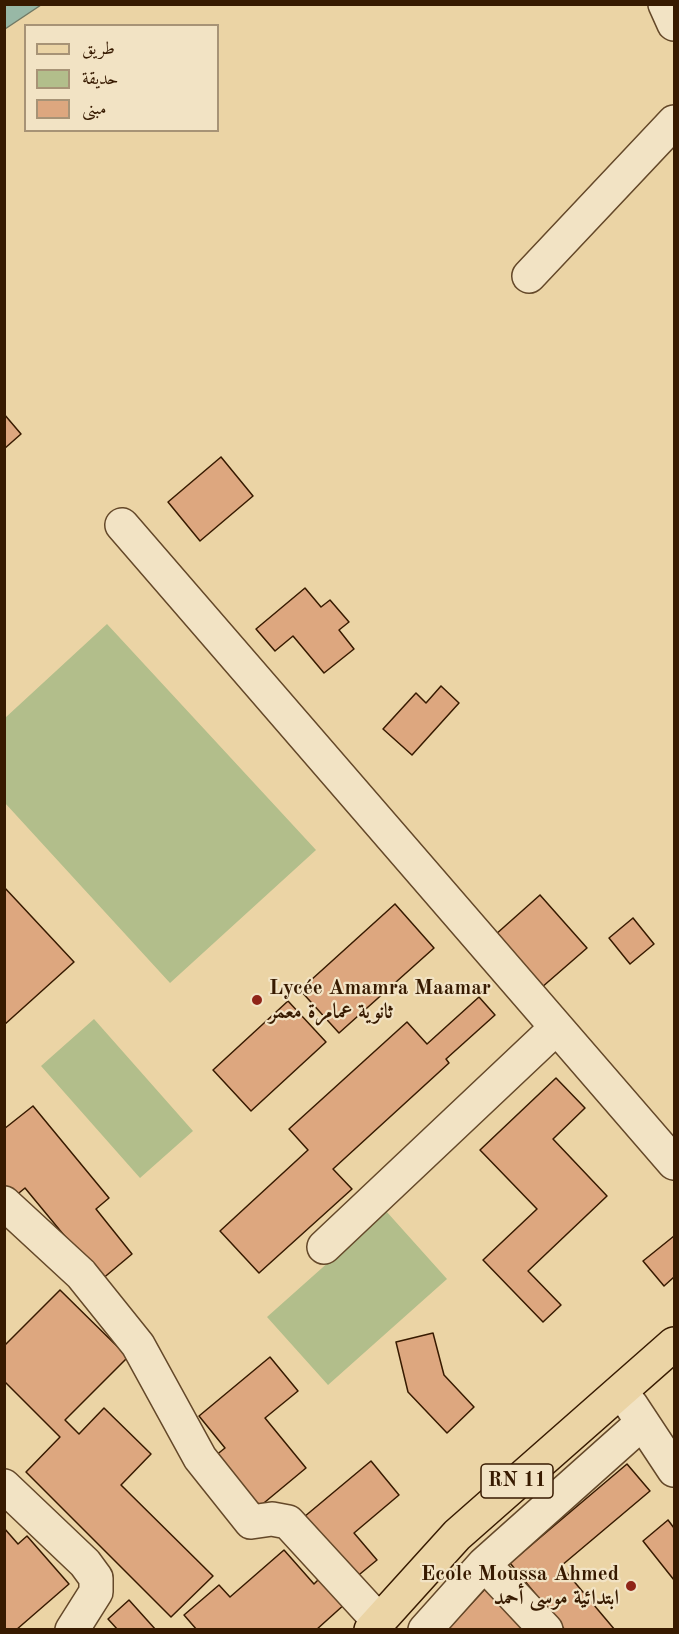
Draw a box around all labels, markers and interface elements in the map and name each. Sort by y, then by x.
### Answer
legend [24,24,219,132]
text: طريق [82,40,115,58]
text: حديقة [82,70,118,88]
text: مبنى [82,100,107,118]
place label: Lycée Amamra Maamar ثانوية عمامرة معمر [269,975,491,1025]
marker: Lycée Amamra Maamar ثانوية عمامرة معمر [250,993,264,1007]
road number: RN 11 [481,1464,553,1498]
place label: Ecole Moussa Ahmed ابتدائية موسى أحمد [421,1561,619,1611]
marker: Ecole Moussa Ahmed ابتدائية موسى أحمد [624,1579,638,1593]

